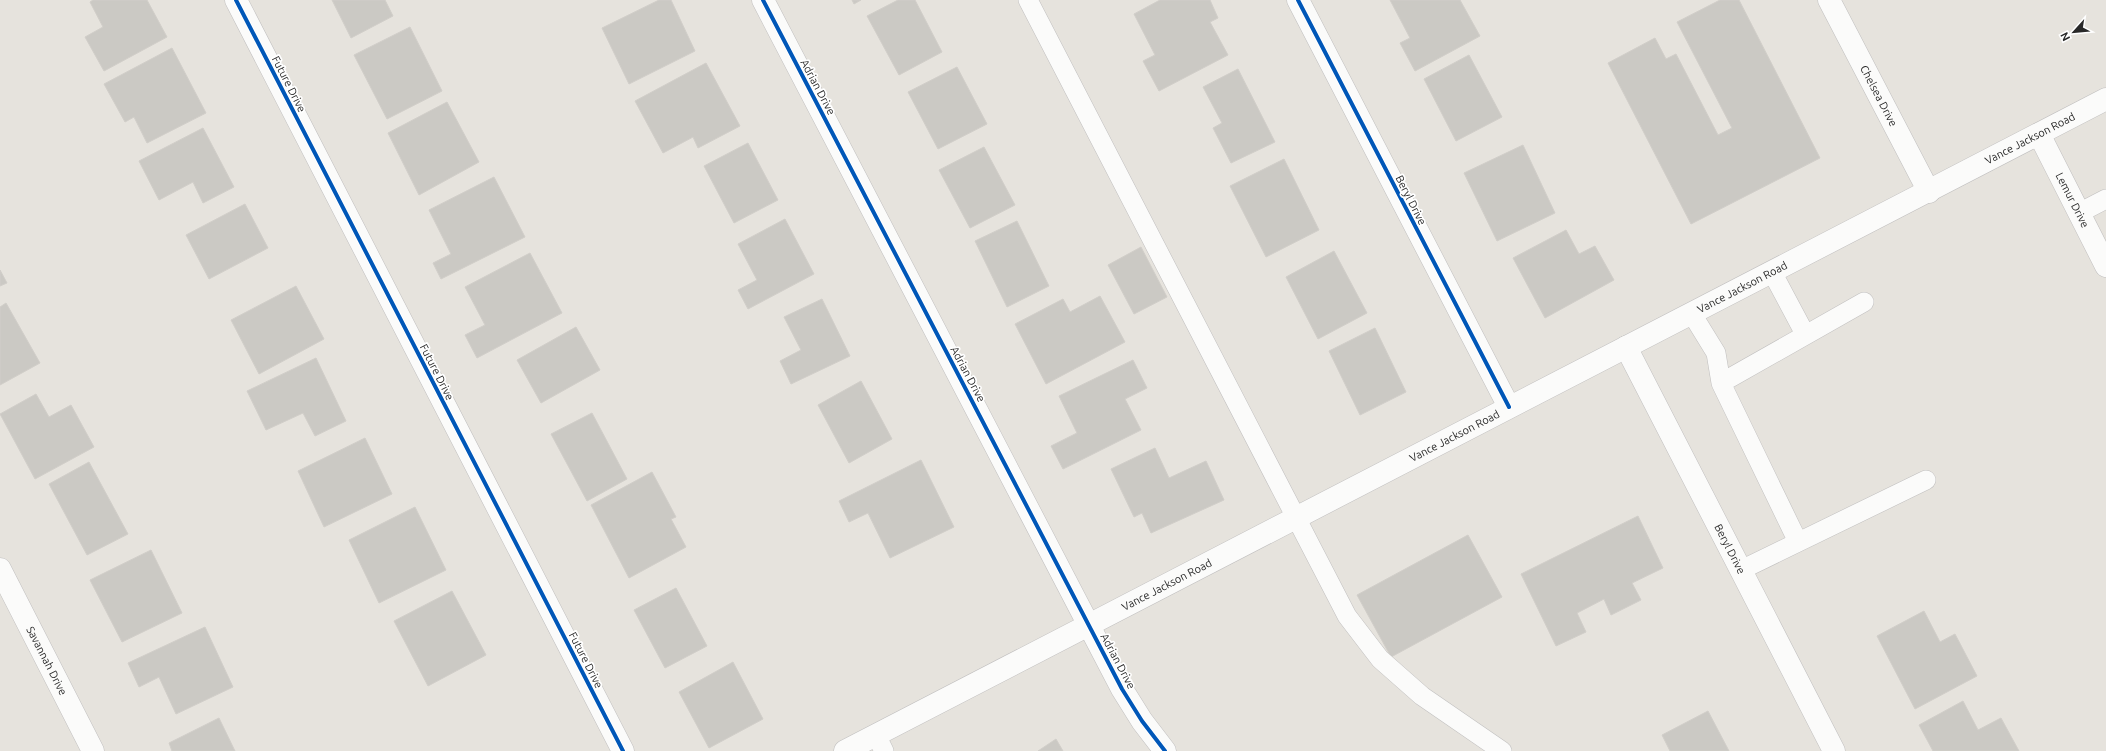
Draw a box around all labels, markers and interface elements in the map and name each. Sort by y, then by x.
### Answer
north arrow [2054,12,2094,52]
text: N [2058,30,2072,43]
street label: Future Drive [270,54,308,114]
street label: Adrian Drive [798,57,838,117]
street label: Chelsea Drive [1858,63,1900,128]
street label: Vance Jackson Road [1983,110,2077,167]
street label: Lemur Drive [2054,170,2091,230]
street label: Beryl Drive [1393,173,1429,227]
street label: Vance Jackson Road [1695,259,1789,315]
street label: Future Drive [418,342,456,402]
street label: Adrian Drive [948,344,988,404]
street label: Vance Jackson Road [1407,408,1501,464]
street label: Beryl Drive [1712,522,1748,576]
street label: Vance Jackson Road [1120,557,1214,613]
street label: Savannah Drive [24,624,69,697]
street label: Future Drive [567,630,605,690]
street label: Adrian Drive [1098,631,1138,691]

